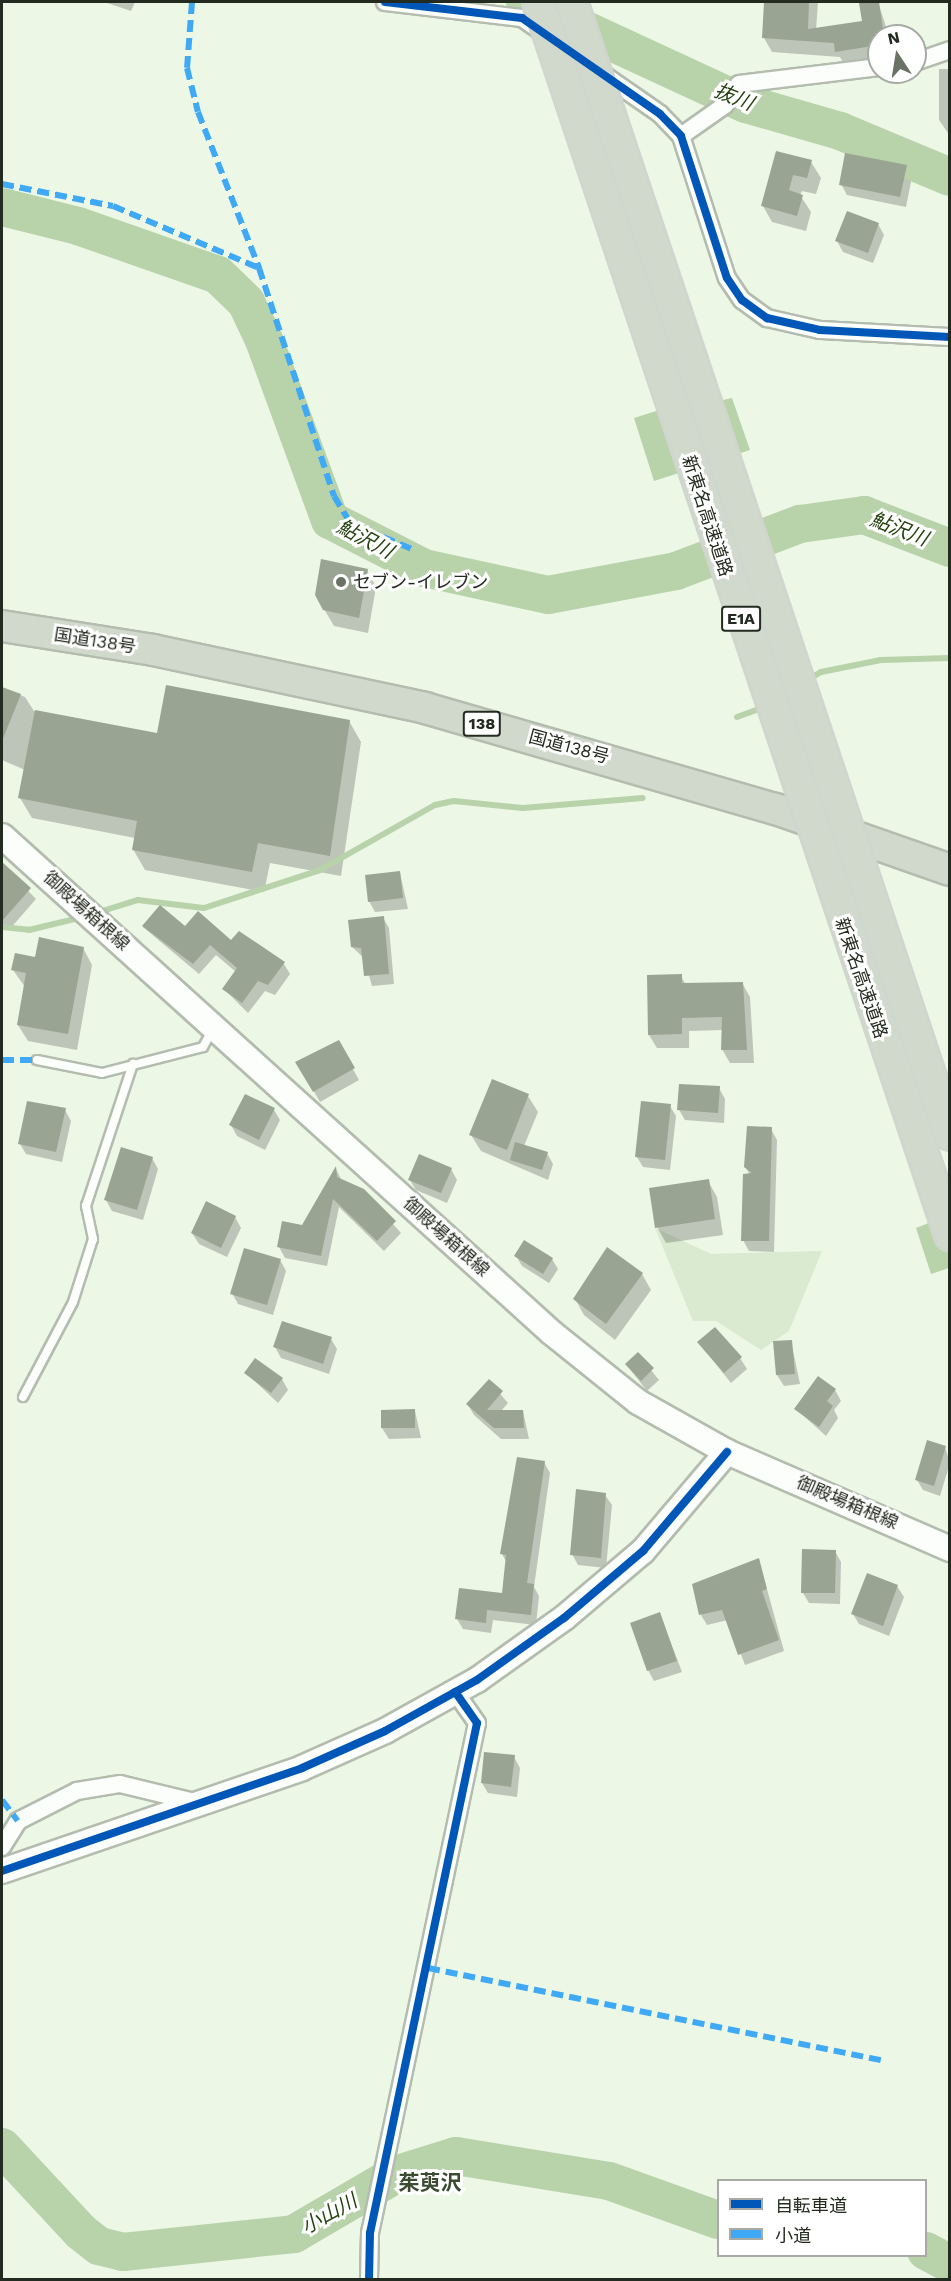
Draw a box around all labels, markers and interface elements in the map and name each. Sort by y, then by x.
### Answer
north arrow [867,24,927,84]
text: N [886,27,901,48]
water label: 抜川 [711,78,757,116]
street label: 新東名高速道路 [677,453,737,579]
water label: 鮎沢川 [867,507,931,551]
water label: 鮎沢川 [333,514,397,564]
place label: セブン-イレブン [353,571,488,593]
marker: セブン-イレブン [334,575,348,589]
road number: E1A [720,606,762,632]
street label: 国道138号 [53,624,137,658]
road number: 138 [462,711,502,737]
street label: 国道138号 [526,726,612,768]
street label: 御殿場箱根線 [39,867,133,955]
street label: 新東名高速道路 [830,915,892,1041]
street label: 御殿場箱根線 [399,1193,493,1281]
street label: 御殿場箱根線 [793,1472,901,1534]
district label: 茱萸沢 [399,2170,461,2196]
legend [717,2179,927,2257]
water label: 小山川 [297,2189,361,2239]
text: 自転車道 [775,2195,847,2216]
text: 小道 [775,2225,811,2246]

